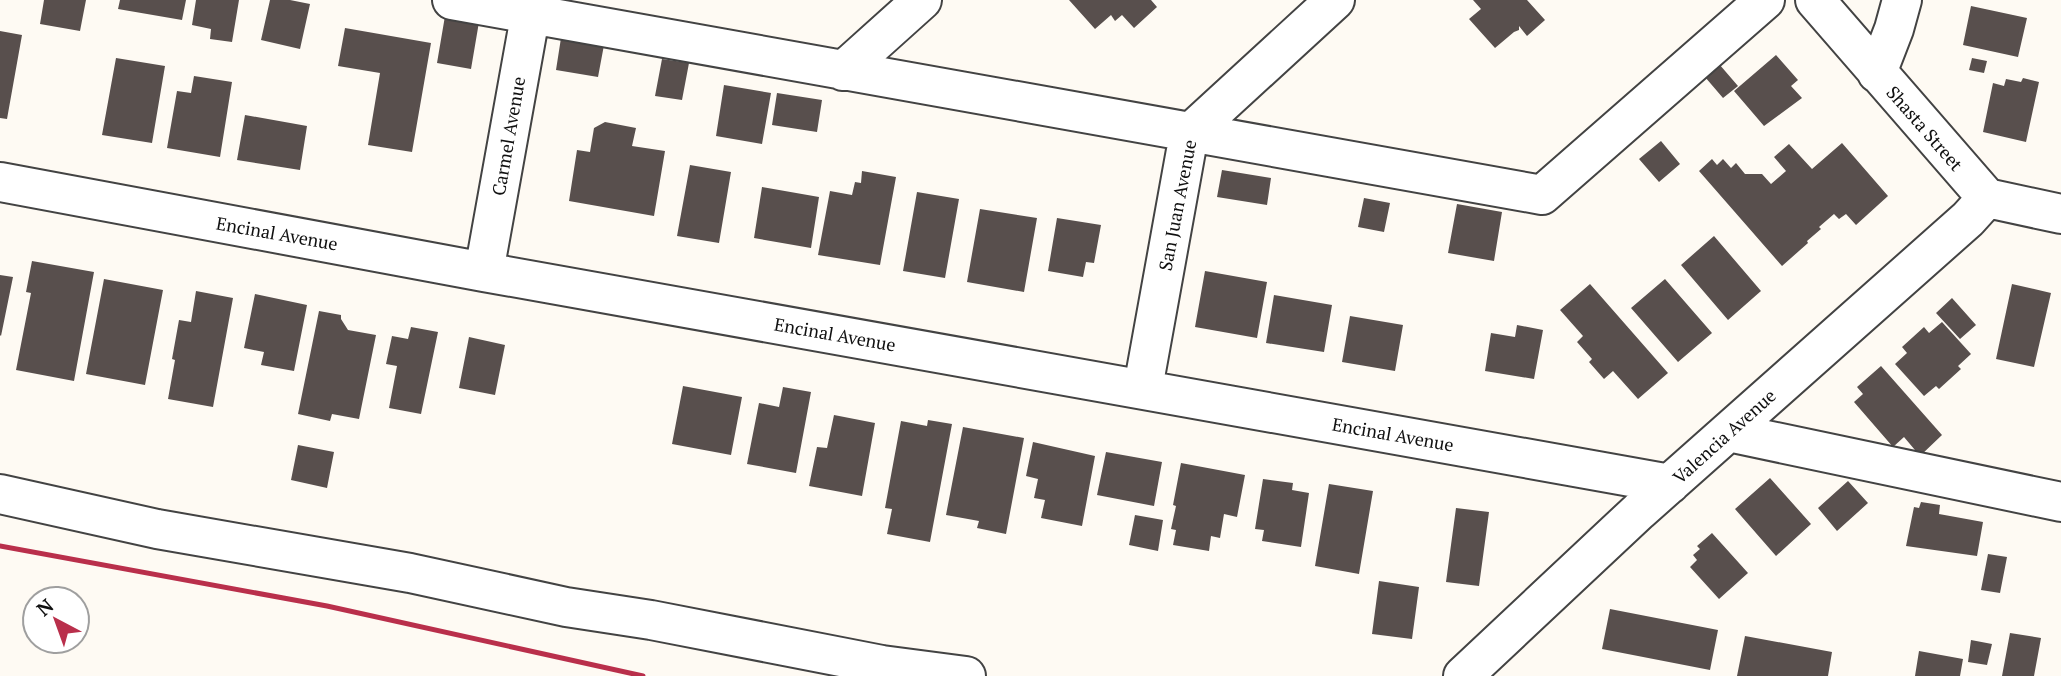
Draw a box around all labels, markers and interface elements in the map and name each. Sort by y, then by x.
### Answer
street label: Carmel Avenue [486,75,530,197]
street label: Shasta Street [1881,80,1969,176]
street label: San Juan Avenue [1153,137,1201,273]
street label: Encinal Avenue [214,210,340,256]
street label: Encinal Avenue [772,311,898,357]
street label: Valencia Avenue [1667,383,1781,489]
street label: Encinal Avenue [1330,411,1456,457]
north arrow [21,585,91,655]
text: N [31,592,59,621]

